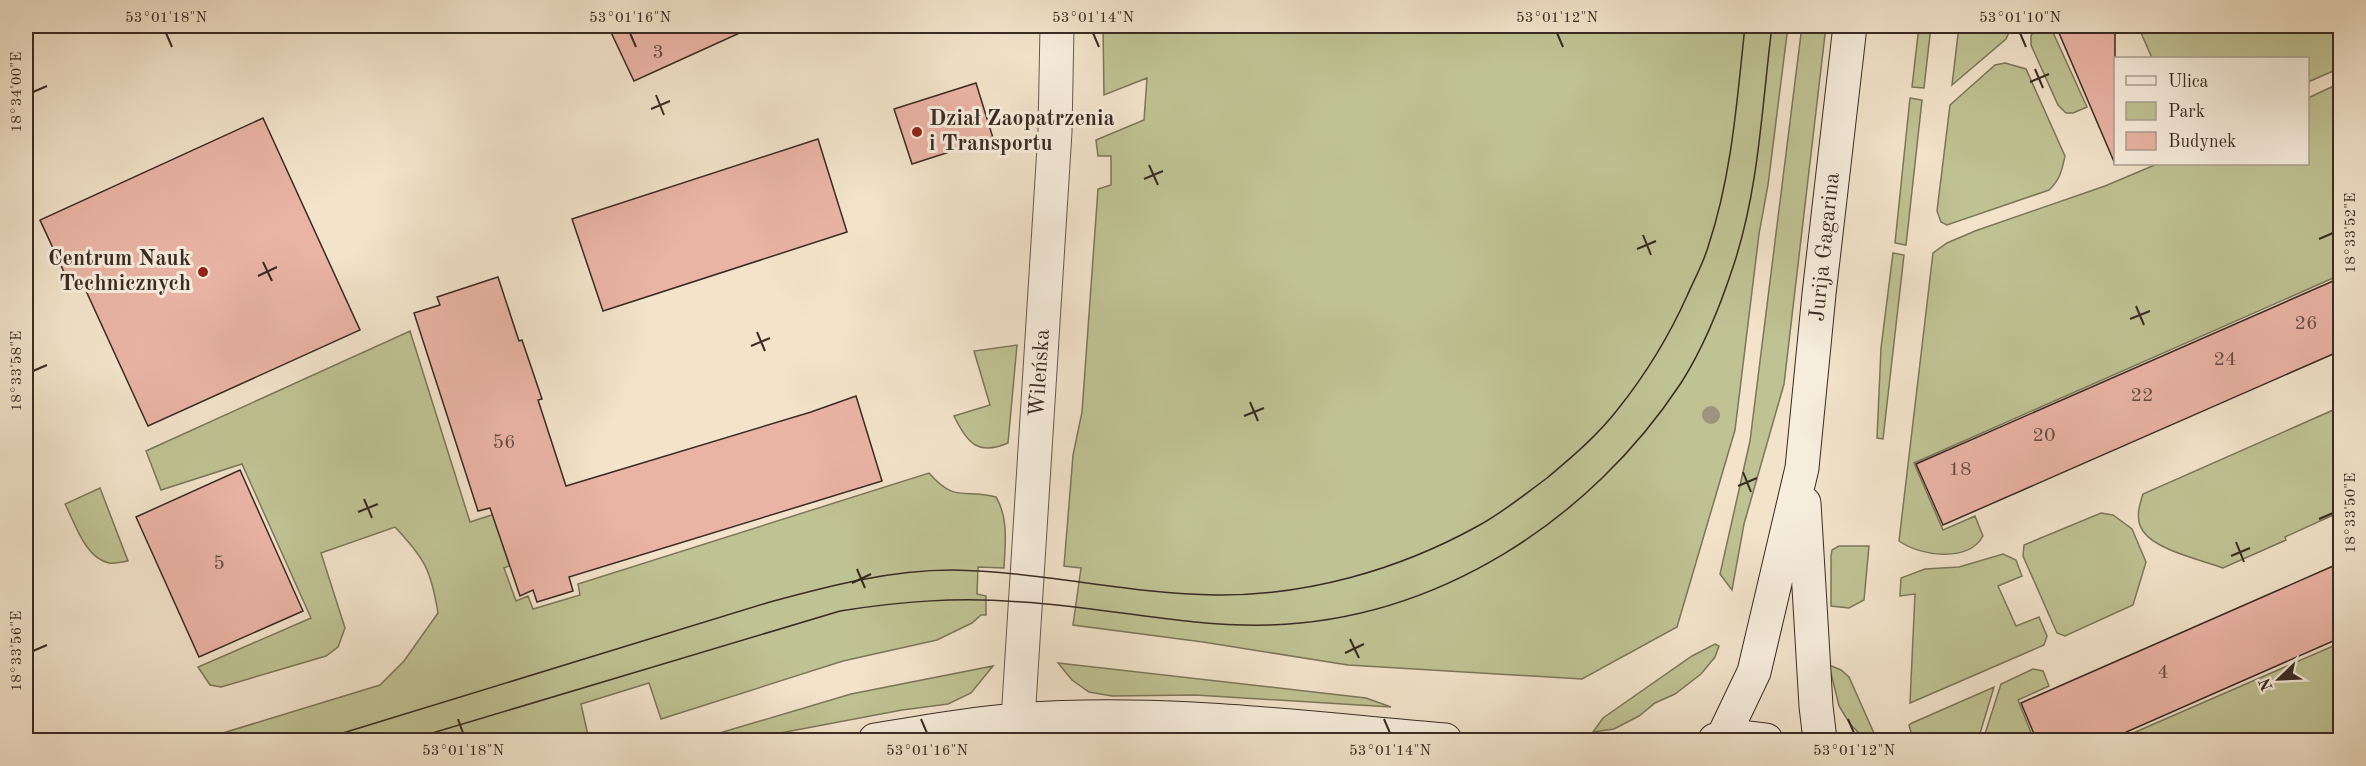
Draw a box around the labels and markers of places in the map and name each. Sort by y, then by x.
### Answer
place label: Dział Zaopatrzenia i Transportu [929,108,1115,155]
marker: Dział Zaopatrzenia i Transportu [910,125,924,139]
place label: Centrum Nauk Technicznych [48,248,191,295]
marker: Centrum Nauk Technicznych [196,265,210,279]

